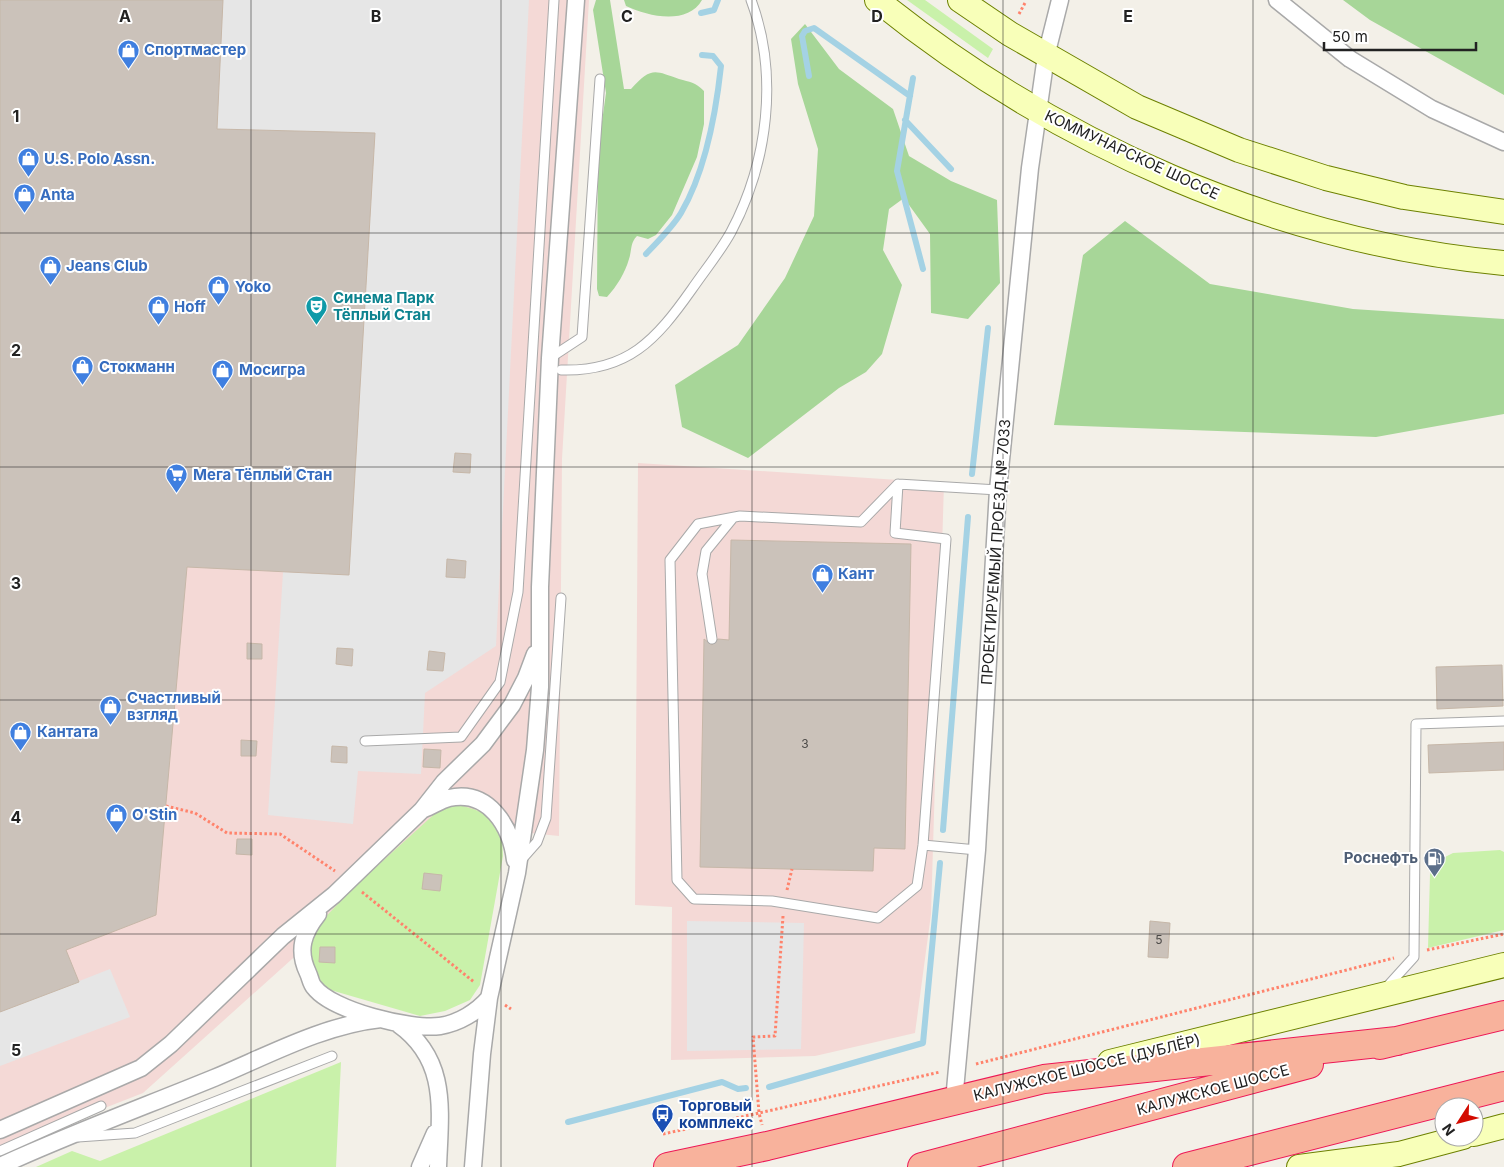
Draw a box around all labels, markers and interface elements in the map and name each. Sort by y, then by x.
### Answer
text: A [119,6,131,26]
text: B [371,6,381,26]
text: C [621,6,633,26]
text: D [871,6,883,26]
text: E [1123,6,1133,26]
scale bar [1324,20,1476,52]
text: 50 m [1332,27,1368,46]
shop icon: Спортмастер [116,38,140,69]
place label: Спортмастер [144,40,246,59]
text: 1 [13,106,19,126]
street label: КОММУНАРСКОЕ ШОССЕ [1042,106,1223,203]
shop icon: U.S. Polo Assn. [16,147,40,178]
place label: U.S. Polo Assn. [44,149,155,168]
shop icon: Anta [12,183,36,214]
place label: Anta [40,185,75,204]
shop icon: Jeans Club [38,254,62,285]
place label: Jeans Club [66,256,148,275]
shop icon: Yoko [207,275,231,306]
place label: Yoko [235,277,271,296]
place label: Синема Парк Тёплый Стан [333,288,435,324]
shop icon: Hoff [146,295,170,326]
theatre icon: Синема Парк Тёплый Стан [305,295,329,326]
place label: Hoff [174,297,206,316]
text: 2 [11,340,21,360]
shop icon: Стокманн [71,355,95,386]
place label: Стокманн [99,357,175,376]
shop icon: Мосигра [211,358,235,389]
place label: Мосигра [239,360,306,379]
street label: ПРОЕКТИРУЕМЫЙ ПРОЕЗД № 7033 [977,418,1014,686]
supermarket icon: Мега Тёплый Cтан [165,463,189,494]
place label: Мега Тёплый Cтан [193,465,332,484]
shop icon: Кант [810,562,834,593]
place label: Кант [838,564,875,583]
text: 3 [11,573,21,593]
place label: Счастливый взгляд [127,688,221,724]
shop icon: Счастливый взгляд [99,695,123,726]
shop icon: Кантата [9,720,33,751]
place label: Кантата [37,722,98,741]
house number: 3 [801,736,809,751]
shop icon: O'Stin [104,803,128,834]
place label: O'Stin [132,805,177,824]
text: 4 [11,807,22,827]
fuel station icon: Роснефть [1422,846,1446,877]
place label: Роснефть [1344,848,1418,867]
house number: 5 [1155,932,1163,947]
street label: КАЛУЖСКОЕ ШОССЕ (ДУБЛЁР) [971,1030,1202,1105]
text: 5 [11,1040,21,1060]
street label: КАЛУЖСКОЕ ШОССЕ [1135,1060,1291,1119]
place label: Торговый комплекс [679,1096,753,1132]
north arrow [1434,1097,1484,1147]
bus stop icon: Торговый комплекс [651,1103,675,1134]
text: N [1438,1121,1458,1139]

